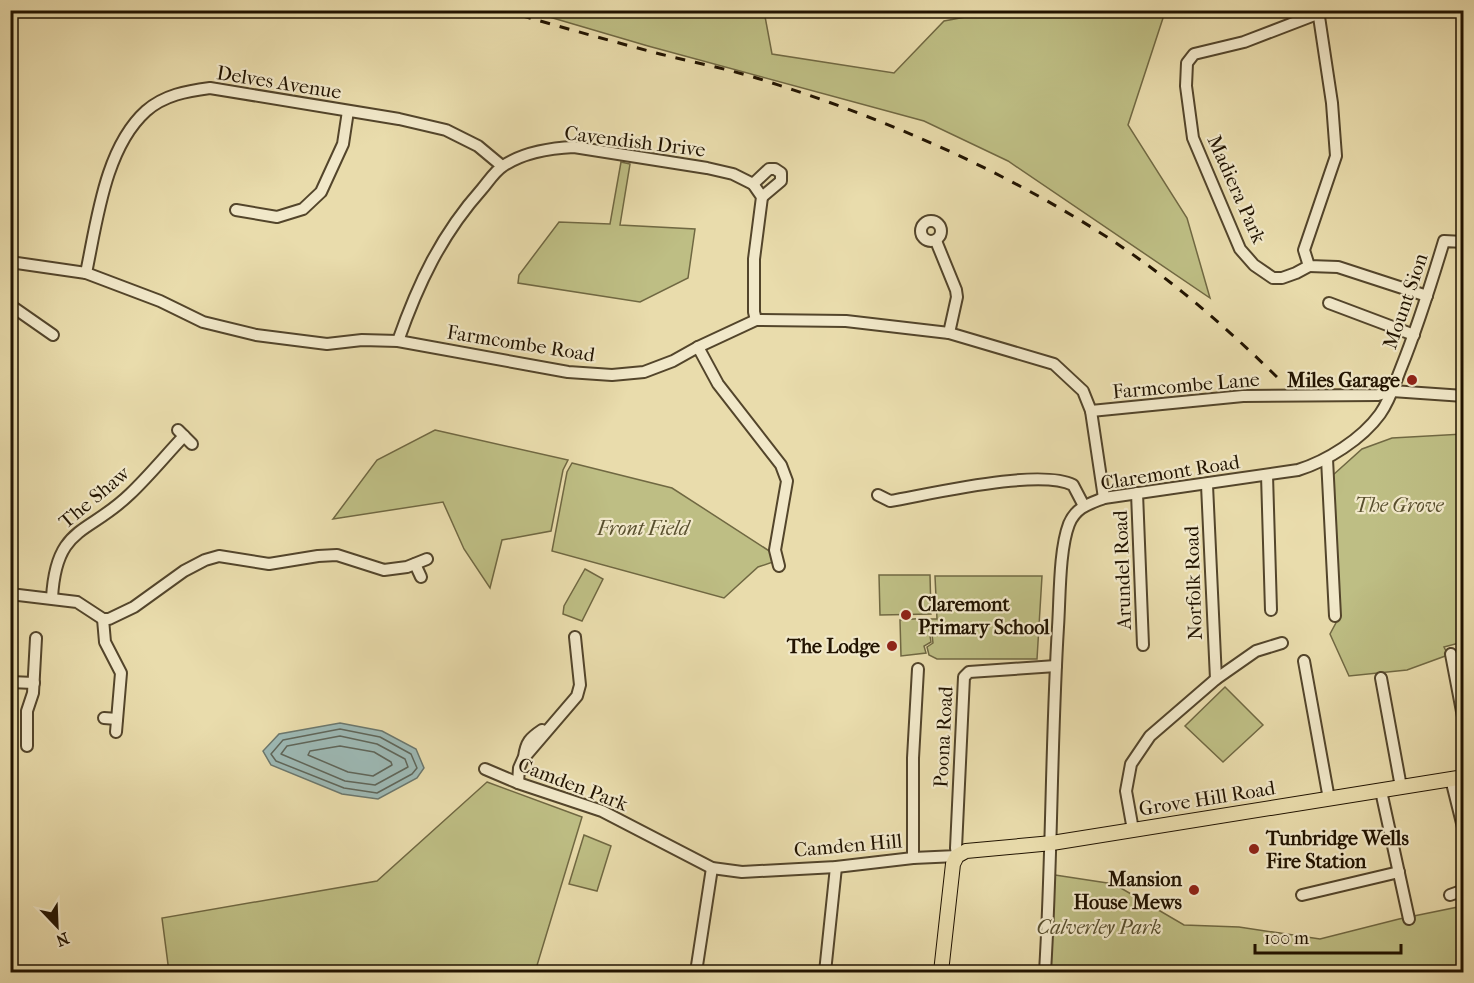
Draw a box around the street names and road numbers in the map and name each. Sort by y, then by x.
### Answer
street label: Delves Avenue [215,61,343,104]
street label: Cavendish Drive [563,121,707,162]
street label: Madiera Park [1202,132,1271,247]
street label: Mount Sion [1378,250,1433,352]
street label: Farmcombe Road [445,320,598,367]
street label: Farmcombe Lane [1111,368,1261,403]
street label: Claremont Road [1099,450,1242,495]
street label: The Shaw [55,461,135,533]
street label: Arundel Road [1109,509,1136,631]
street label: Norfolk Road [1180,524,1207,640]
street label: Poona Road [929,685,958,788]
street label: Camden Park [515,753,632,816]
street label: Grove Hill Road [1137,776,1278,821]
street label: Camden Hill [793,829,904,862]

